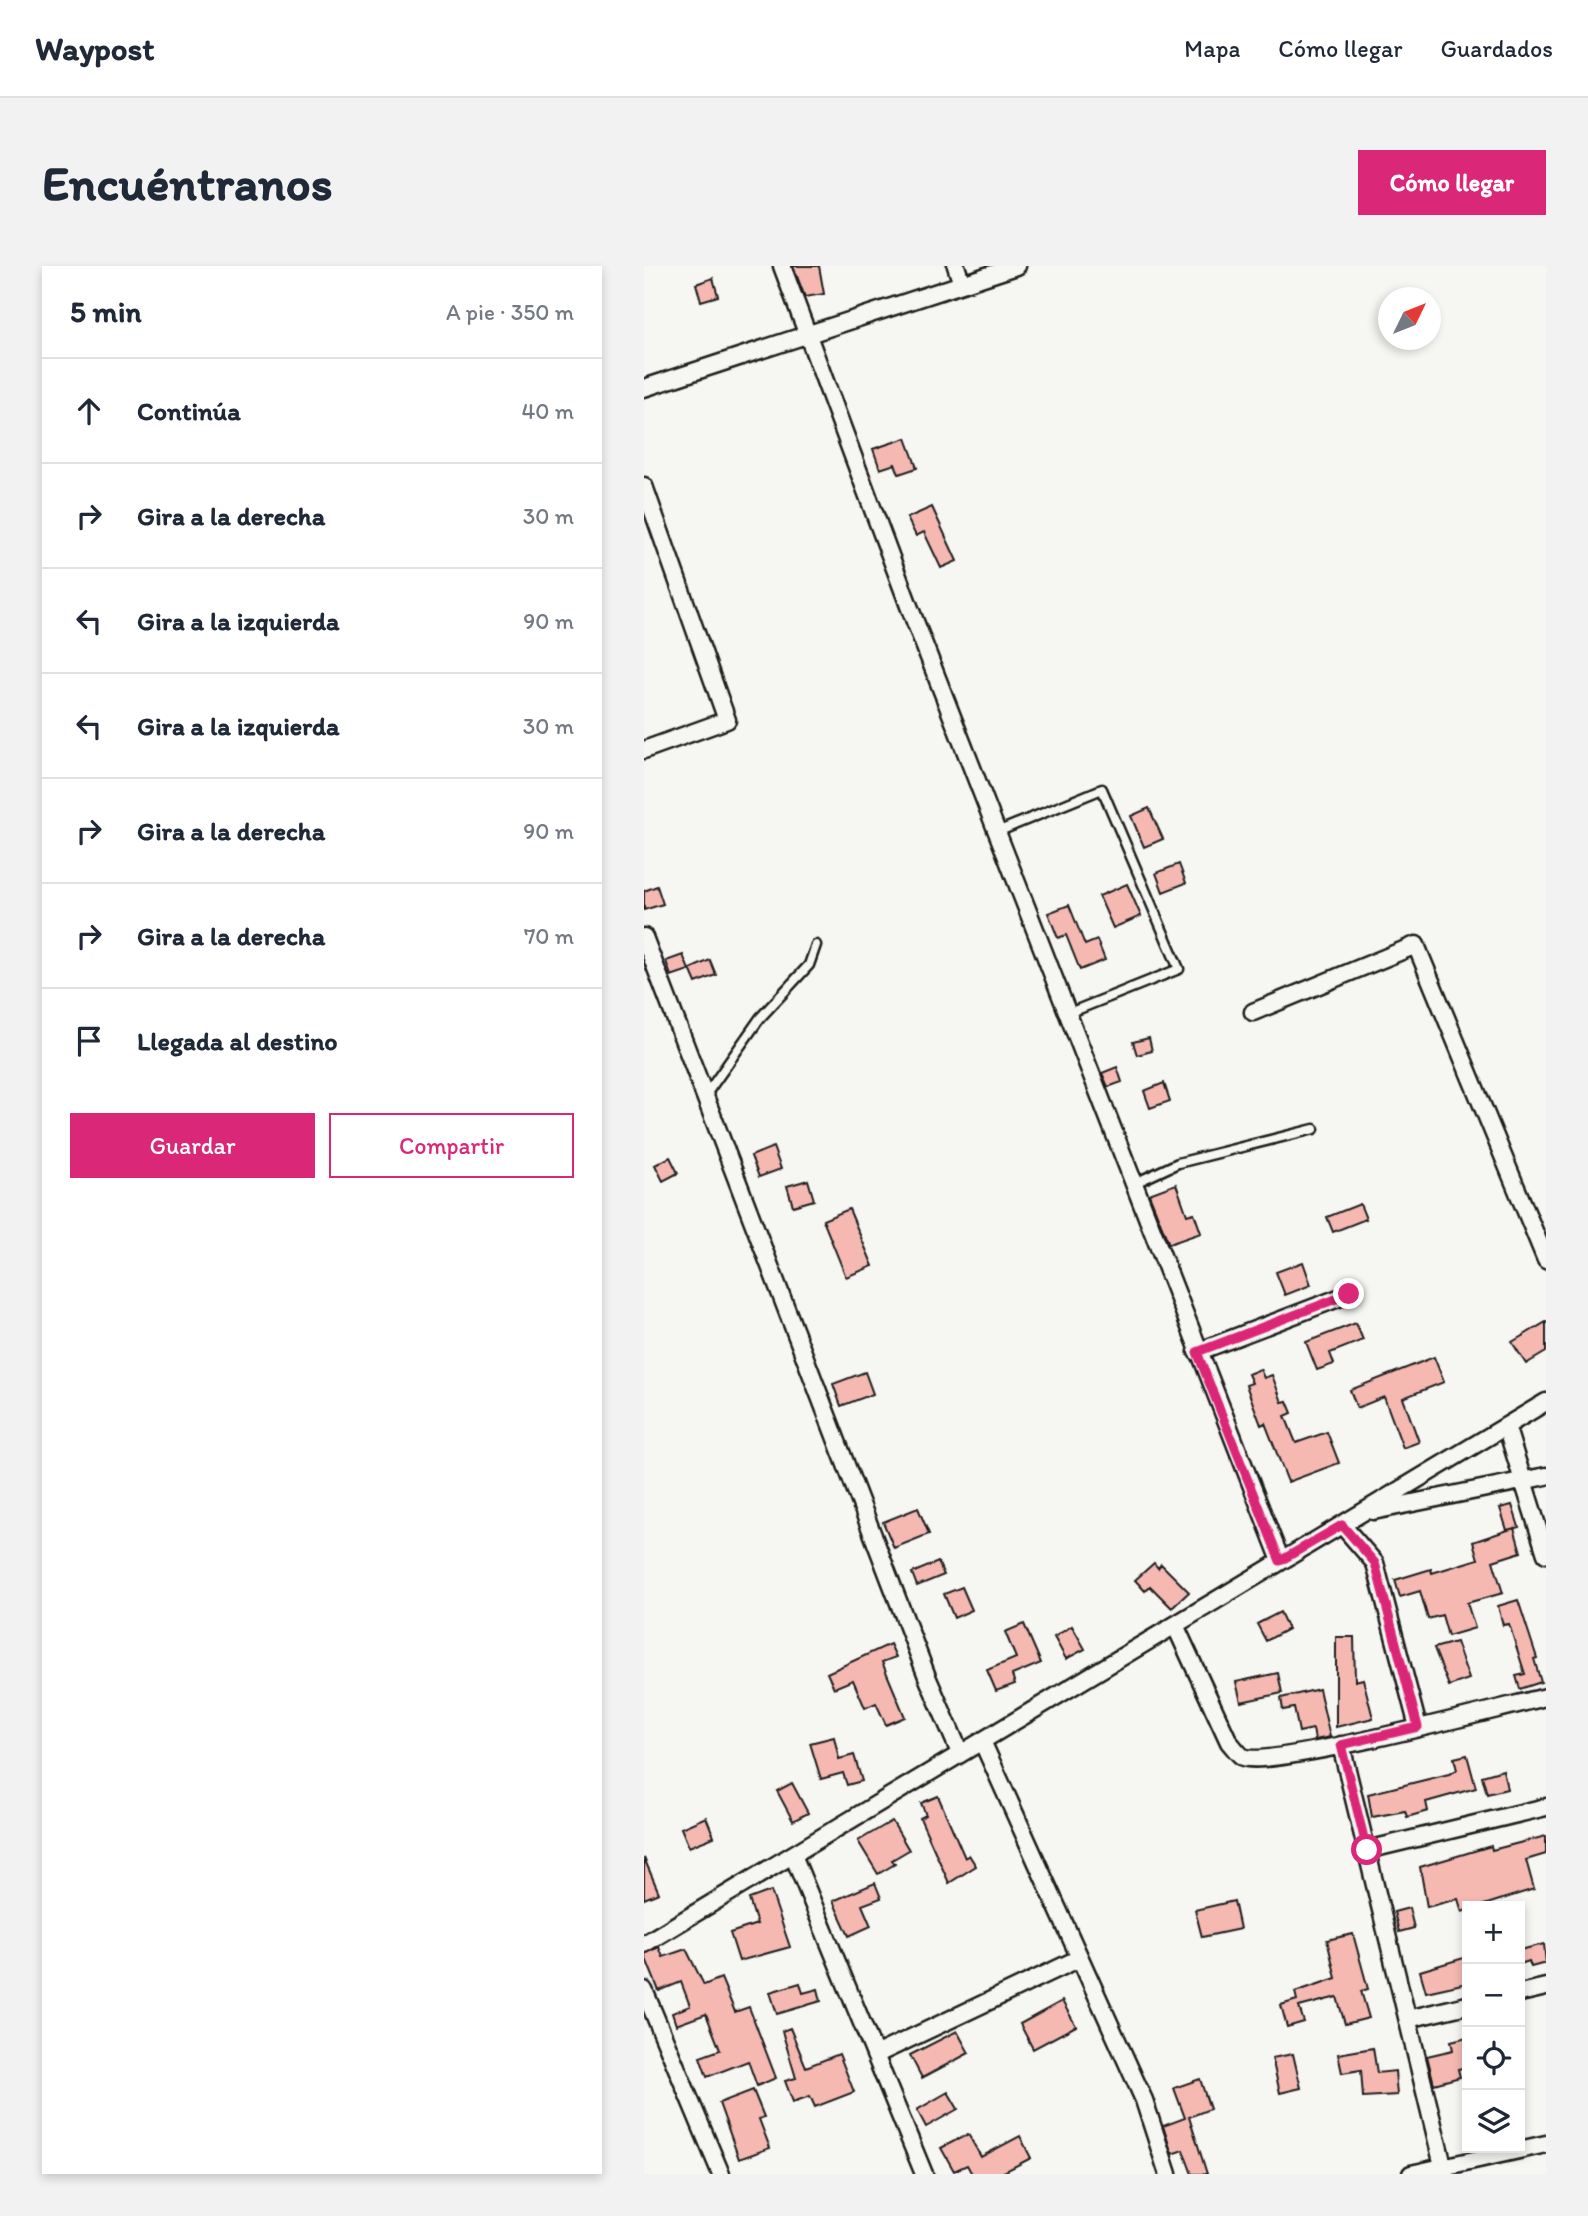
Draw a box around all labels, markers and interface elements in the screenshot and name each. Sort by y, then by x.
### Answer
text: Waypost [35,29,155,68]
text: Mapa [1184,34,1240,63]
text: Cómo llegar [1278,34,1403,63]
text: Guardados [1441,34,1553,63]
button: Cómo llegar [1358,150,1546,215]
text: Encuéntranos [42,153,333,212]
north arrow [1378,287,1441,350]
text: 5 min [70,293,141,330]
text: A pie · 350 m [446,298,574,326]
icon: ahead [70,392,108,430]
text: Continúa [137,395,241,427]
text: 40 m [521,397,574,425]
icon: right [70,497,108,535]
text: Gira a la derecha [137,500,325,532]
text: 30 m [523,502,574,530]
icon: left [70,602,108,640]
text: Gira a la izquierda [137,605,340,637]
text: 90 m [523,607,574,635]
icon: left [70,707,108,745]
text: Gira a la izquierda [137,710,340,742]
text: 30 m [523,712,574,740]
icon: right [70,812,108,850]
text: Gira a la derecha [137,815,325,847]
text: 90 m [523,817,574,845]
icon: right [70,917,108,955]
text: Gira a la derecha [137,920,325,952]
text: 70 m [524,922,574,950]
icon: arrive [70,1022,108,1060]
text: Llegada al destino [137,1025,338,1057]
button: Guardar [70,1113,315,1178]
button: Compartir [329,1113,574,1178]
route end [1333,1278,1364,1309]
route start [1351,1834,1382,1865]
map controls [1462,1901,1525,2153]
button: + [1462,1901,1525,1964]
button: − [1462,1964,1525,2027]
button: locate [1462,2027,1525,2090]
button: layers [1462,2090,1525,2153]

